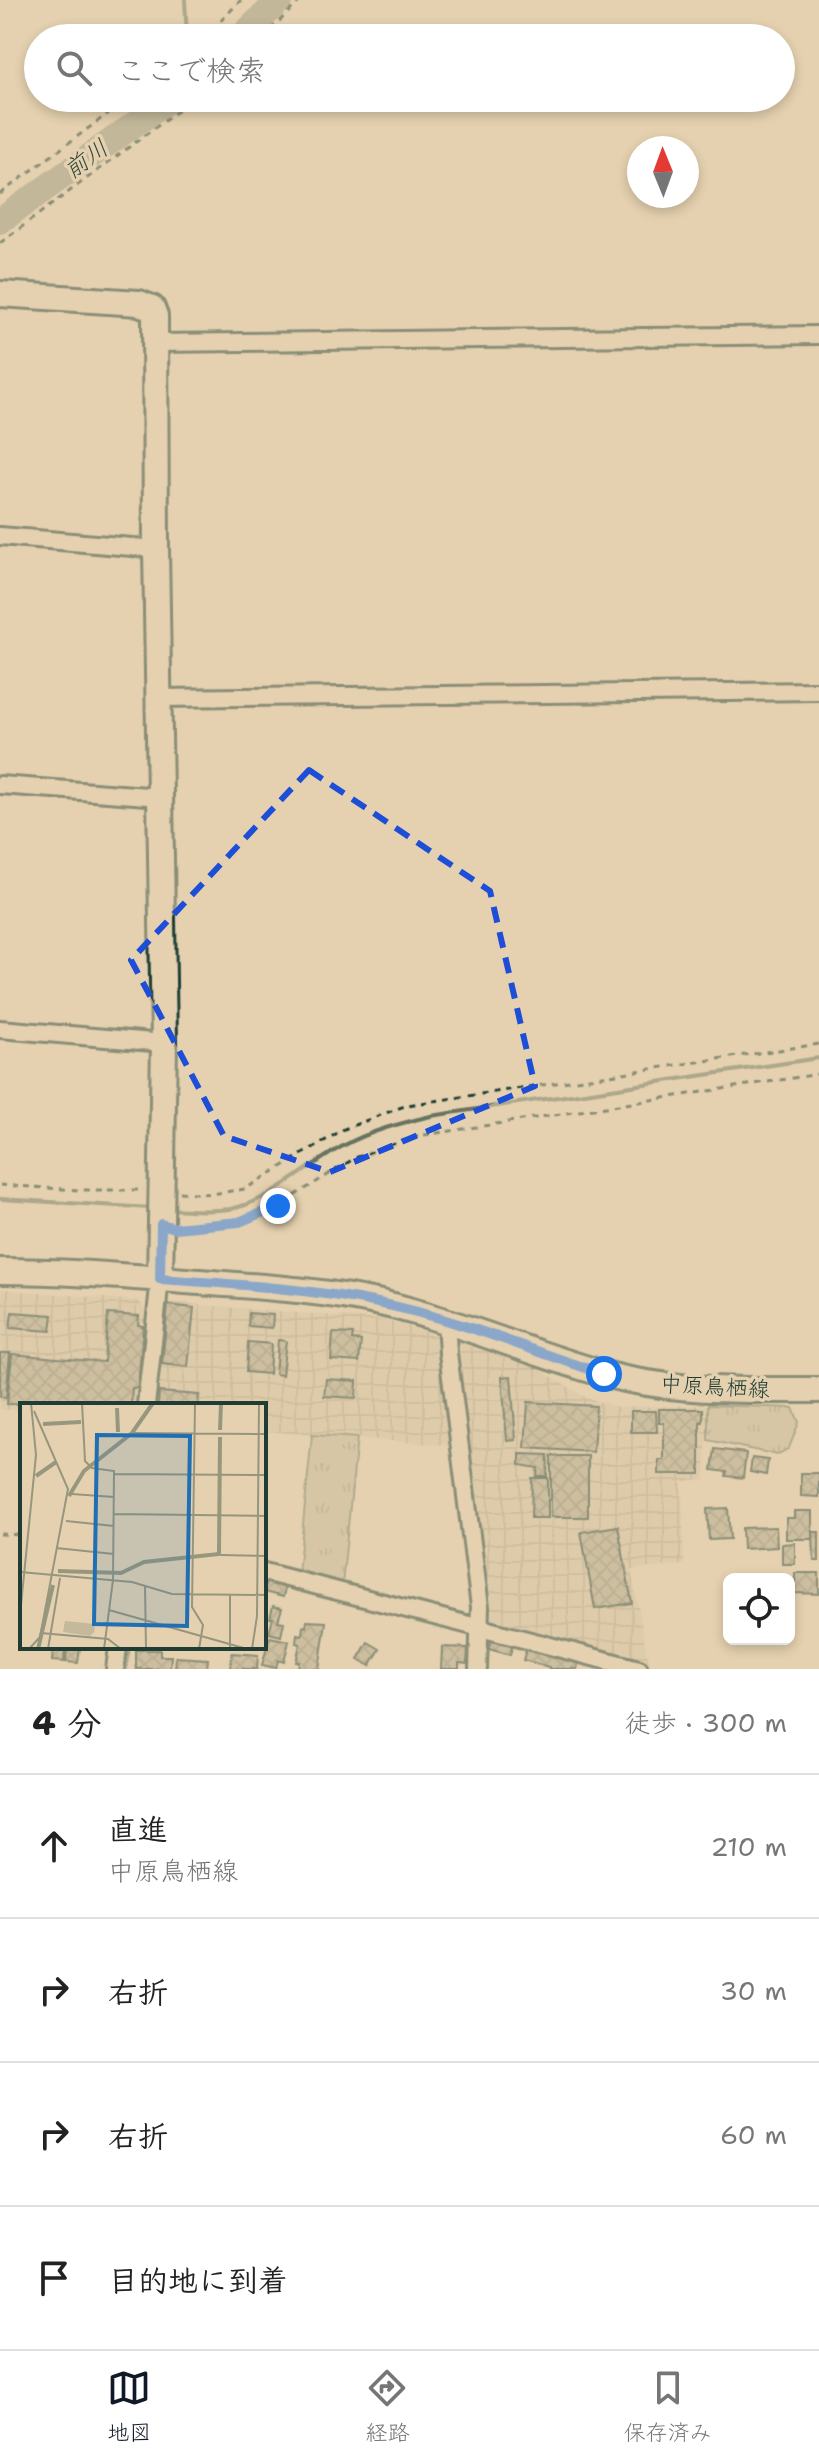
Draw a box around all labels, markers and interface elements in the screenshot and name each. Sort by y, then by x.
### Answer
search box [24,24,795,112]
icon: search [52,46,96,90]
text: ここで検索 [116,50,266,91]
water label: 前川 [57,132,115,186]
north arrow [627,136,699,208]
route end [260,1188,296,1224]
route start [586,1356,622,1392]
street label: 中原鳥栖線 [659,1369,771,1404]
inset map [20,1403,266,1649]
map controls [723,1573,795,1645]
button: locate [723,1573,795,1645]
text: 4 分 [32,1700,102,1746]
text: 徒歩 · 300 m [625,1705,787,1740]
text: 直進 [108,1809,168,1850]
icon: ahead [32,1824,76,1868]
text: 210 m [710,1829,787,1864]
text: 中原鳥栖線 [108,1853,238,1888]
icon: right [32,1968,76,2012]
text: 右折 [108,1972,168,2013]
text: 30 m [720,1973,787,2008]
icon: right [32,2112,76,2156]
text: 右折 [108,2116,168,2157]
text: 60 m [720,2117,787,2152]
icon: arrive [32,2256,76,2300]
text: 目的地に到着 [108,2260,288,2301]
tab: 地図 [107,2366,151,2447]
tab: 経路 [365,2366,410,2447]
tab: 保存済み [624,2366,712,2447]

